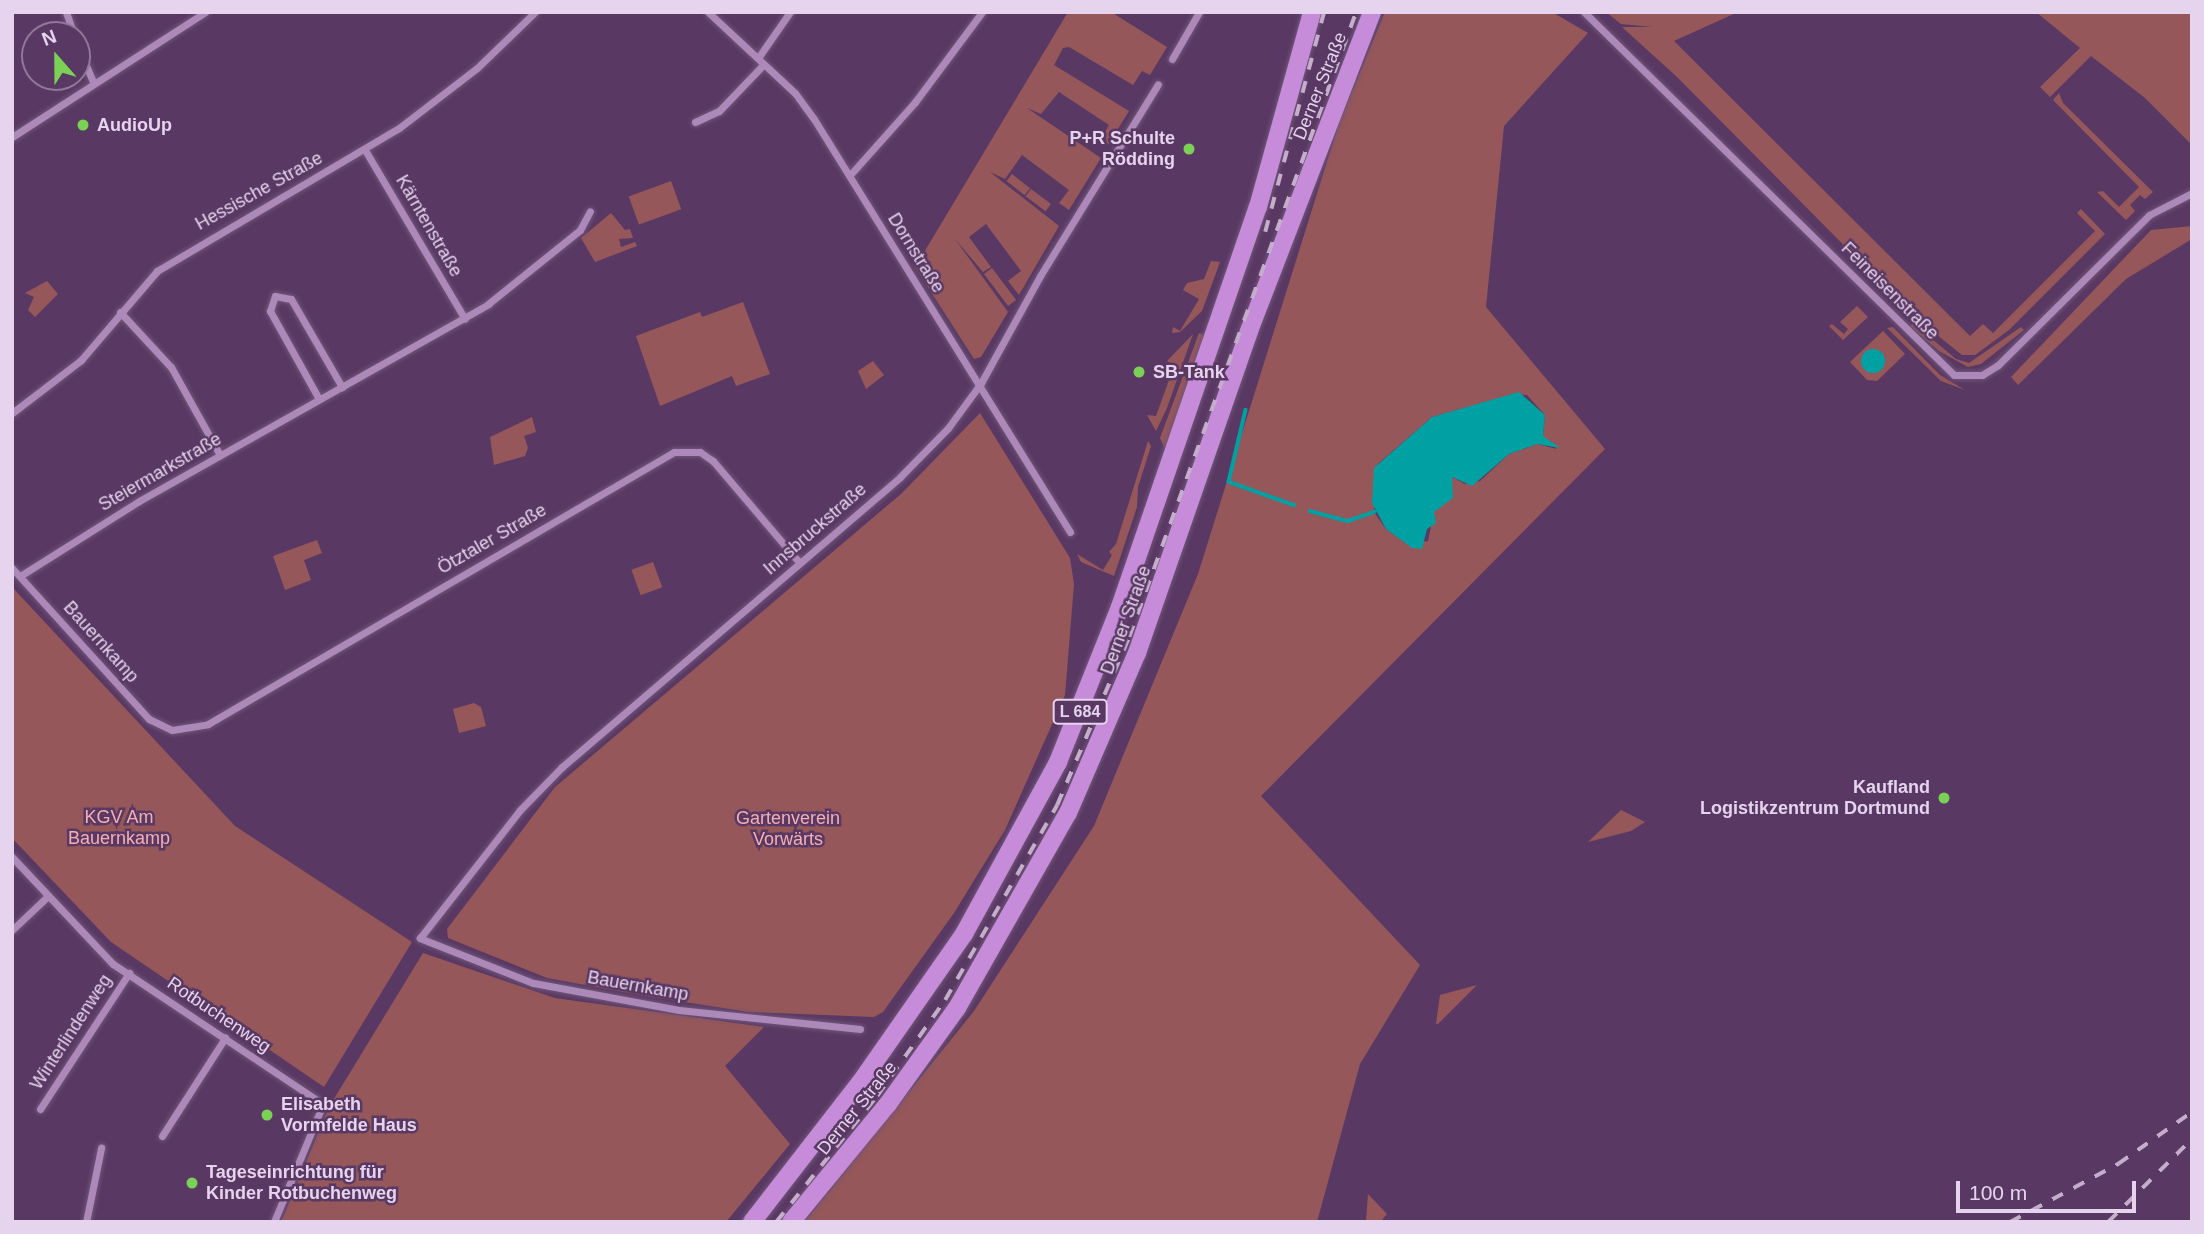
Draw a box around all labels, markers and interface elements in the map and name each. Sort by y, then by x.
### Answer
north arrow [21,21,91,91]
text: N [39,26,59,50]
street label: Derner Straße [1289,29,1351,143]
place label: AudioUp [97,114,172,136]
marker: AudioUp [75,117,91,133]
place label: P+R Schulte Rödding [1069,128,1175,170]
marker: P+R Schulte Rödding [1181,141,1197,157]
street label: Hessische Straße [192,147,326,235]
street label: Kärntenstraße [391,171,467,281]
street label: Dornstraße [883,209,949,297]
street label: Feineisenstraße [1837,238,1943,344]
place label: SB-Tank [1153,361,1225,383]
marker: SB-Tank [1131,364,1147,380]
street label: Steiermarkstraße [95,428,225,516]
street label: Innsbruckstraße [759,479,871,579]
street label: Ötztaler Straße [434,499,550,579]
street label: Derner Straße [1096,563,1156,677]
street label: Bauernkamp [59,597,143,687]
road number: L 684 [1052,699,1108,724]
place label: Kaufland Logistikzentrum Dortmund [1700,777,1930,820]
marker: Kaufland Logistikzentrum Dortmund [1936,790,1952,806]
park label: KGV Am Bauernkamp [68,807,170,850]
park label: Gartenverein Vorwärts [736,808,840,850]
street label: Bauernkamp [586,967,690,1005]
street label: Winterlindenweg [26,970,116,1094]
street label: Rotbuchenweg [163,972,275,1058]
street label: Derner Straße [813,1057,901,1159]
place label: Elisabeth Vormfelde Haus [281,1094,417,1136]
marker: Elisabeth Vormfelde Haus [259,1107,275,1123]
place label: Tageseinrichtung für Kinder Rotbuchenweg [206,1162,397,1204]
scale bar [1959,1168,2139,1212]
marker: Tageseinrichtung für Kinder Rotbuchenweg [184,1175,200,1191]
text: 100 m [1969,1181,2027,1204]

